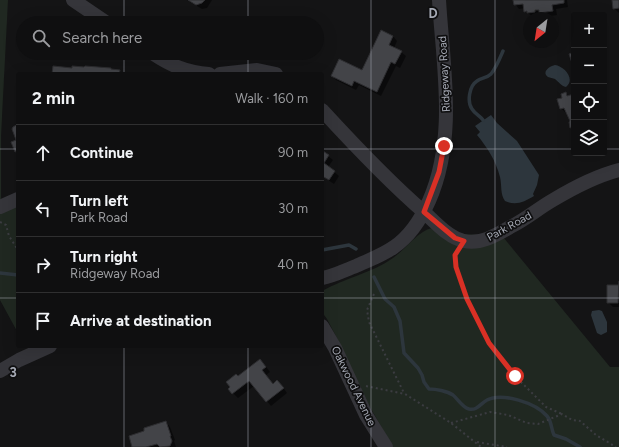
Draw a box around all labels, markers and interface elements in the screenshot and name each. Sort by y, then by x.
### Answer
text: D [428,6,438,21]
north arrow [523,12,559,48]
map controls [571,12,607,156]
button: + [571,12,607,48]
search box [16,16,324,60]
icon: search [30,27,52,49]
text: Search here [62,29,142,47]
street label: Ridgeway Road [436,36,453,112]
button: − [571,48,607,84]
button: locate [571,84,607,120]
text: 2 min [32,88,75,108]
text: Walk · 160 m [235,91,308,106]
button: layers [571,120,607,156]
route end [435,137,453,155]
icon: ahead [32,142,54,164]
text: Continue [70,144,133,162]
text: 90 m [278,145,308,160]
text: Turn left [70,192,128,210]
icon: left [32,198,54,220]
text: 30 m [278,201,308,216]
street label: Park Road [485,209,534,244]
text: Park Road [70,210,128,225]
text: Turn right [70,248,138,266]
icon: right [32,254,54,276]
text: 40 m [277,257,308,272]
text: Ridgeway Road [70,266,160,281]
icon: arrive [32,310,54,332]
text: Arrive at destination [70,312,211,330]
street label: Oakwood Avenue [329,344,378,428]
text: 3 [9,365,17,380]
route start [506,367,524,385]

